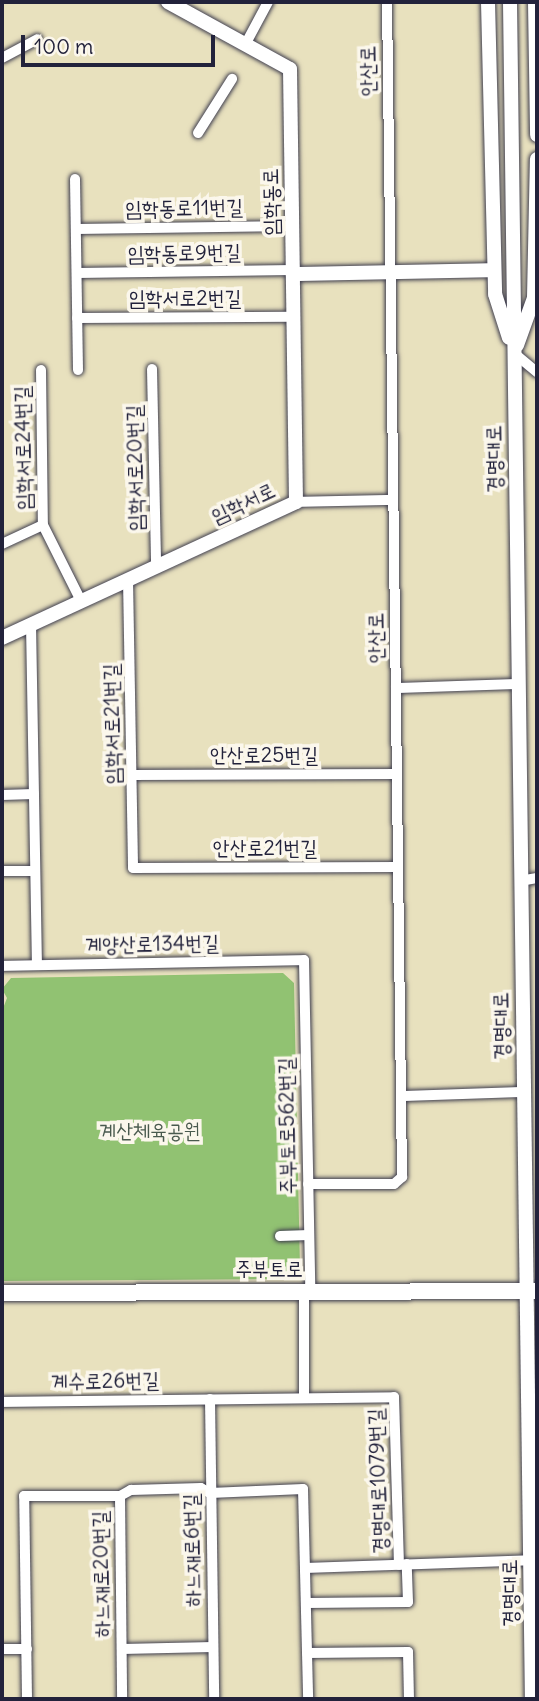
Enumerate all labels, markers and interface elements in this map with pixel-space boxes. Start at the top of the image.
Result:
scale bar [24,21,219,65]
text: 100 m [34,33,93,60]
street label: 안산로 [355,45,381,97]
street label: 임학동로 [258,168,284,236]
street label: 임학동로11번길 [125,194,243,222]
street label: 임학동로9번길 [127,239,241,267]
street label: 임학서로2번길 [129,285,241,311]
street label: 임학서로24번길 [9,385,37,511]
street label: 임학서로20번길 [121,404,149,532]
street label: 경명대로 [481,425,507,493]
street label: 임학서로 [207,477,279,529]
street label: 안산로 [363,612,389,664]
street label: 임학서로21번길 [98,663,126,785]
street label: 안산로25번길 [210,742,318,768]
street label: 안산로21번길 [213,835,317,861]
street label: 계양산로134번길 [85,930,219,958]
street label: 경명대로 [488,992,514,1060]
street label: 주부토로562번길 [273,1057,301,1195]
park label: 계산체육공원 [99,1118,201,1144]
street label: 주부토로 [235,1256,303,1282]
street label: 계수로26번길 [51,1367,159,1395]
street label: 경명대로1079번길 [363,1408,393,1554]
street label: 하느재로6번길 [178,1493,206,1607]
street label: 하느재로20번길 [87,1510,115,1638]
street label: 경명대로 [497,1559,523,1627]

